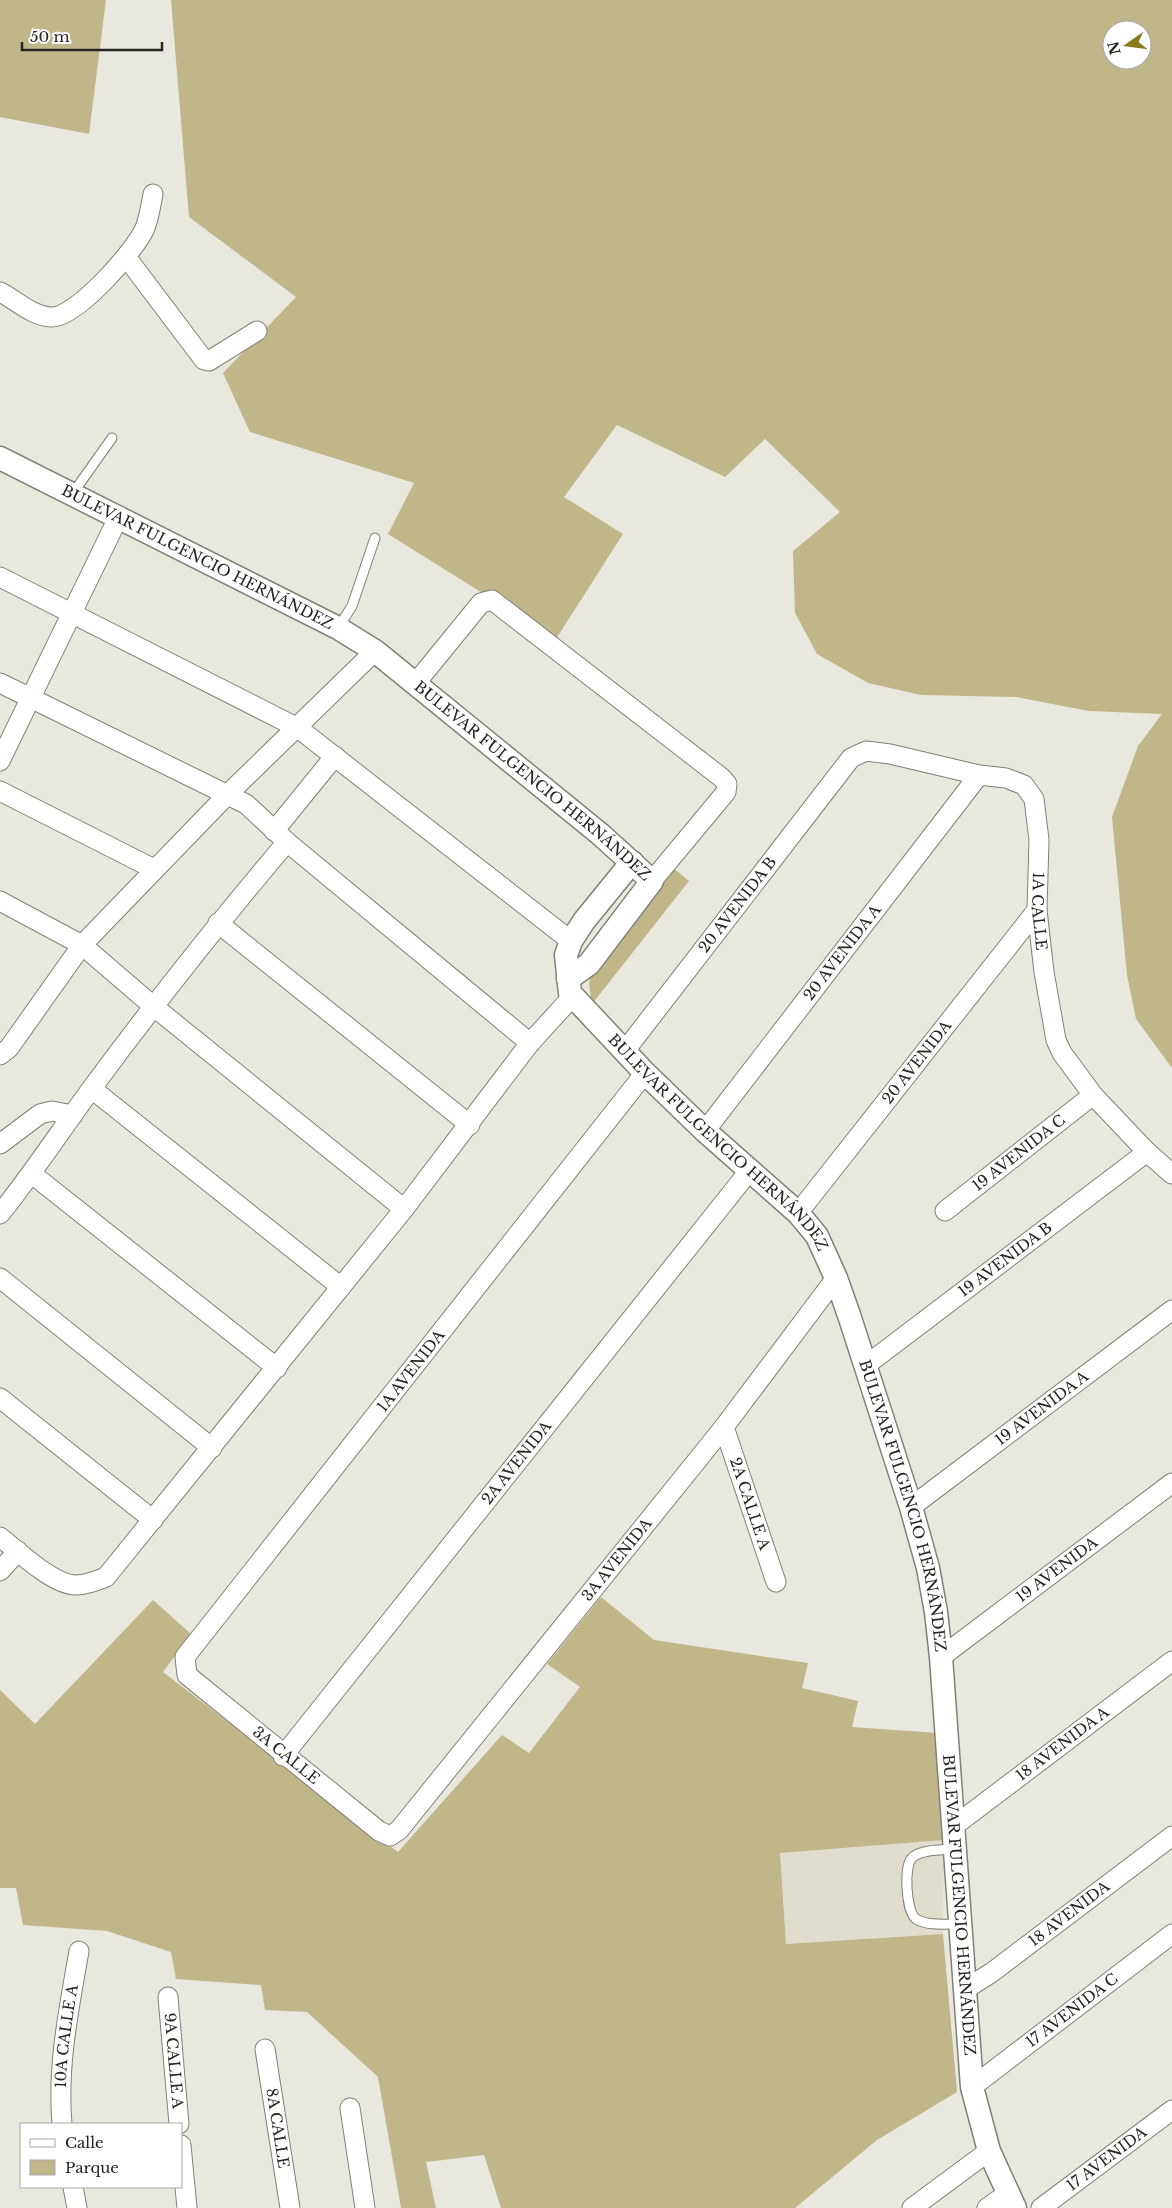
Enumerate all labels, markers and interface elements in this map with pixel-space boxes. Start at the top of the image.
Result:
scale bar [22,20,162,52]
north arrow [1102,20,1152,70]
text: 50 m [30,27,70,46]
text: N [1104,40,1125,57]
street label: BULEVAR FULGENCIO HERNÁNDEZ [58,480,337,633]
street label: BULEVAR FULGENCIO HERNÁNDEZ [410,677,655,884]
street label: 20 AVENIDA B [694,853,780,956]
street label: 1A CALLE [1028,872,1051,951]
street label: 20 AVENIDA A [799,900,885,1004]
street label: 20 AVENIDA [878,1016,956,1107]
street label: BULEVAR FULGENCIO HERNÁNDEZ [604,1030,832,1254]
street label: 19 AVENIDA C [968,1110,1069,1195]
street label: 19 AVENIDA B [954,1218,1055,1301]
street label: 1A AVENIDA [373,1326,449,1415]
street label: BULEVAR FULGENCIO HERNÁNDEZ [855,1357,950,1653]
street label: 19 AVENIDA A [991,1366,1092,1449]
street label: 2A AVENIDA [477,1417,556,1508]
street label: 2A CALLE A [726,1455,775,1553]
street label: 3A AVENIDA [577,1514,656,1605]
street label: 19 AVENIDA [1012,1532,1101,1606]
street label: 18 AVENIDA A [1012,1702,1113,1785]
street label: 3A CALLE [249,1722,324,1788]
street label: BULEVAR FULGENCIO HERNÁNDEZ [939,1754,980,2056]
street label: 18 AVENIDA [1025,1876,1114,1950]
street label: 17 AVENIDA C [1022,1969,1122,2051]
street label: 10A CALLE A [51,1983,82,2088]
street label: 9A CALLE A [160,2012,188,2110]
street label: 8A CALLE [262,2087,294,2169]
street label: 17 AVENIDA [1063,2122,1151,2195]
legend [20,2123,182,2188]
text: Calle [65,2133,104,2152]
text: Parque [65,2158,119,2177]

